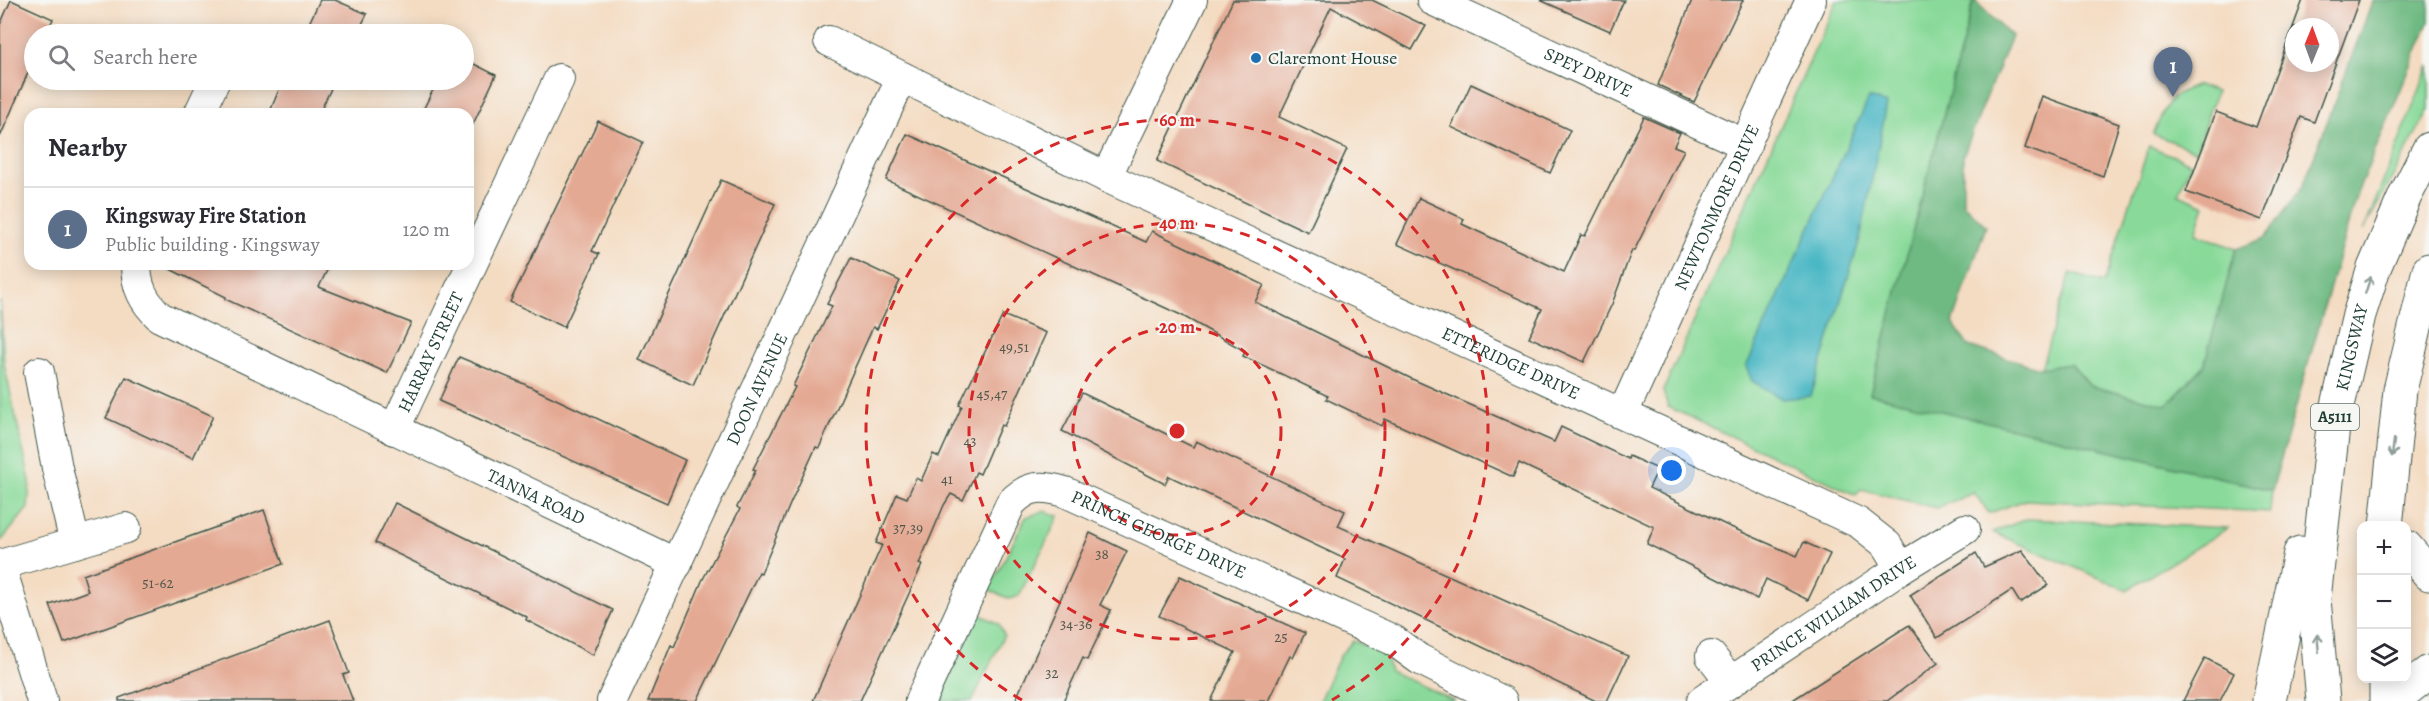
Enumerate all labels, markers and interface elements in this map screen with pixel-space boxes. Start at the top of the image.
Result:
north arrow [2285,18,2339,72]
search box [24,24,474,90]
icon: search [45,41,78,74]
street label: SPEY DRIVE [1540,41,1636,103]
text: Search here [93,42,198,72]
place label: Claremont House [1268,46,1397,70]
pin: 1 [2154,48,2192,97]
marker: Claremont House [1249,51,1263,65]
text: 60 m [1159,108,1195,132]
street label: NEWTONMORE DRIVE [1668,120,1765,294]
text: Nearby [48,130,127,165]
text: Kingsway Fire Station [105,201,306,231]
text: 40 m [1159,211,1195,235]
text: 1 [64,216,71,243]
text: 120 m [402,216,450,243]
text: Public building · Kingsway [105,231,320,258]
one-way arrow [2363,276,2374,295]
street label: HARRAY STREET [392,288,469,416]
street label: KINGSWAY [2330,300,2374,393]
text: 20 m [1159,315,1195,339]
street label: ETTERIDGE DRIVE [1438,321,1584,405]
street label: DOON AVENUE [721,329,793,449]
house number: 49,51 [999,337,1029,357]
house number: 45,47 [977,384,1008,404]
road number: A5111 [2311,404,2359,430]
centre of rings [1167,421,1187,441]
house number: 43 [963,431,977,451]
one-way arrow [2387,437,2398,457]
your location [1657,456,1686,485]
street label: TANNA ROAD [483,463,589,530]
house number: 41 [941,469,953,489]
street label: PRINCE GEORGE DRIVE [1068,484,1250,584]
house number: 37,39 [893,518,923,538]
map controls [2357,521,2411,683]
button: + [2357,521,2411,575]
house number: 38 [1095,544,1109,564]
street label: PRINCE WILLIAM DRIVE [1746,550,1921,677]
house number: 51-62 [142,573,174,593]
button: − [2357,575,2411,629]
house number: 34-36 [1060,614,1092,634]
house number: 25 [1274,627,1288,647]
button: layers [2357,629,2411,683]
one-way arrow [2312,633,2323,653]
house number: 32 [1045,663,1059,683]

